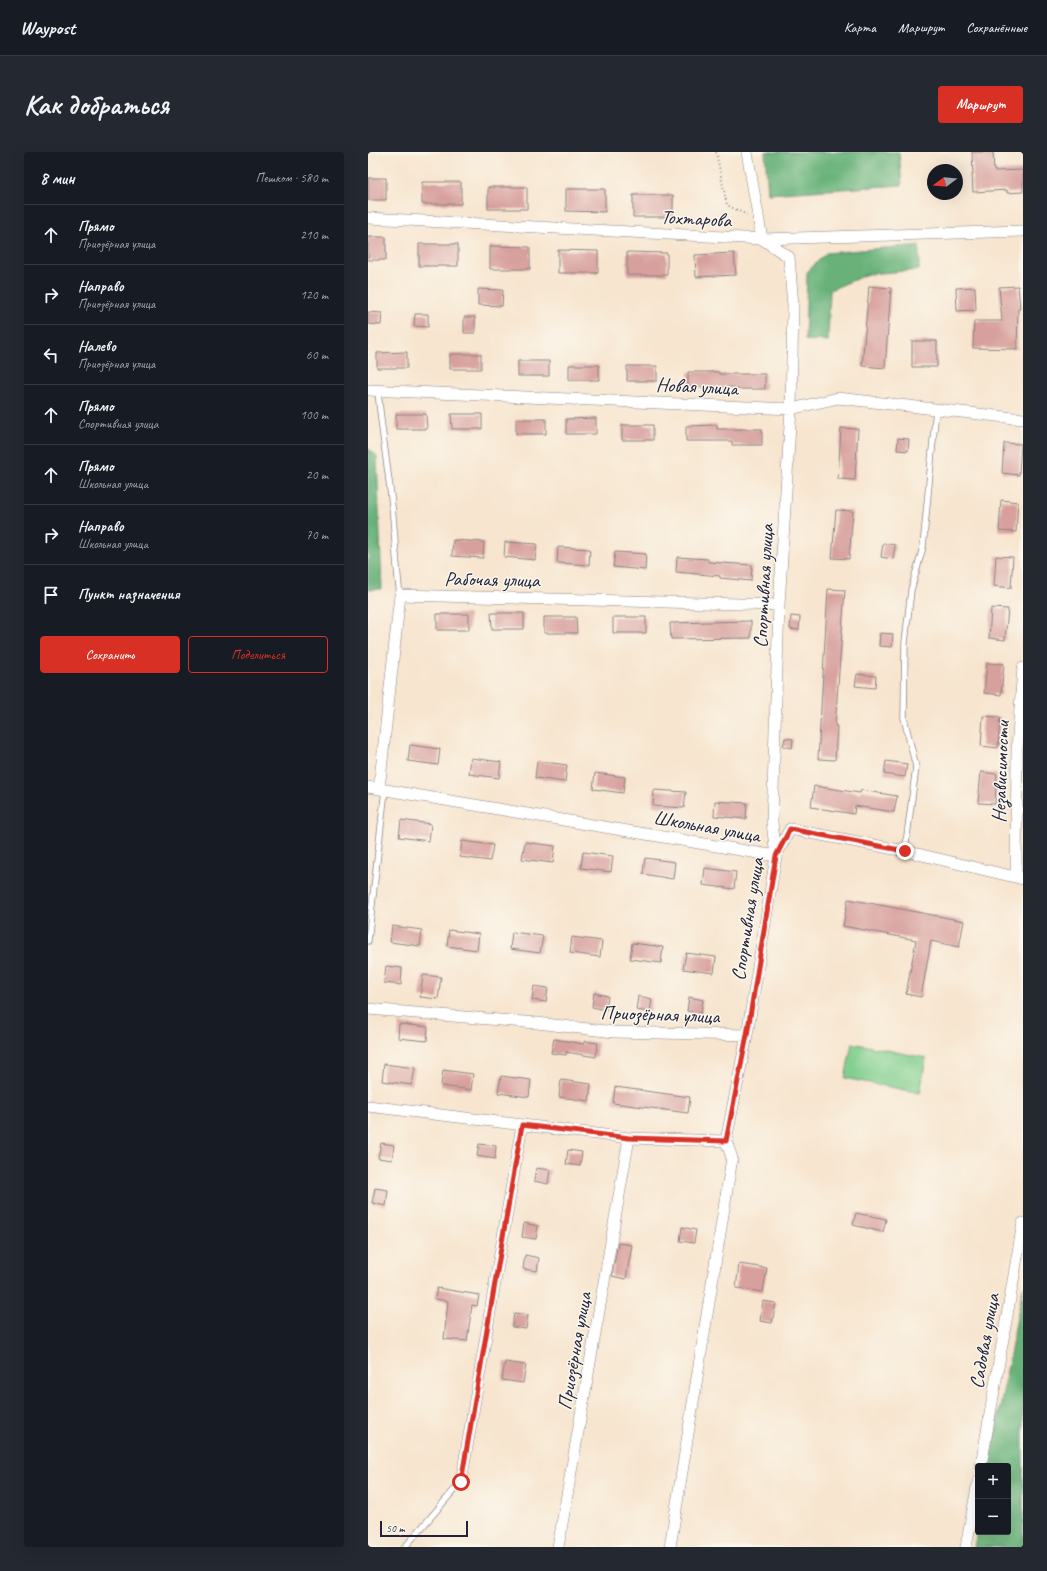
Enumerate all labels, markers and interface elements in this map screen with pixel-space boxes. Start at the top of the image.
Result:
text: Waypost [20,16,75,40]
text: Карта [844,19,876,36]
text: Маршрут [898,19,944,36]
text: Сохранённые [966,19,1027,36]
button: Маршрут [938,86,1023,123]
text: Как добраться [24,87,169,122]
north arrow [927,164,963,200]
text: 8 мин [40,168,75,189]
text: Пешком · 580 m [255,170,328,186]
street label: Тохтарова [660,204,733,233]
text: Прямо [78,217,114,236]
icon: ahead [40,224,62,246]
text: 210 m [300,227,328,243]
text: Приозёрная улица [78,236,155,252]
text: Направо [78,277,124,296]
icon: right [40,284,62,306]
text: 120 m [300,287,328,303]
text: Приозёрная улица [78,296,155,312]
text: Налево [78,337,116,356]
icon: left [40,344,62,366]
text: 60 m [306,347,328,363]
text: Приозёрная улица [78,356,155,372]
street label: Новая улица [655,372,740,401]
text: Прямо [78,397,114,416]
icon: ahead [40,404,62,426]
text: 100 m [300,407,328,423]
text: Спортивная улица [78,416,158,432]
text: Прямо [78,457,114,476]
icon: ahead [40,464,62,486]
text: 20 m [306,467,328,483]
text: Школьная улица [78,476,148,492]
text: Направо [78,517,124,536]
street label: Спортивная улица [748,522,779,649]
icon: right [40,524,62,546]
text: 70 m [306,527,328,543]
text: Школьная улица [78,536,148,552]
street label: Рабочая улица [444,566,541,593]
icon: arrive [40,584,62,606]
text: Пункт назначения [78,585,180,604]
button: Сохранить [40,636,180,673]
button: Поделиться [188,636,328,673]
street label: Независимости [986,719,1016,823]
street label: Школьная улица [652,805,764,848]
route end [896,842,914,860]
street label: Спортивная улица [725,855,770,982]
street label: Приозёрная улица [600,1000,722,1029]
street label: Приозёрная улица [552,1288,597,1412]
street label: Садовая улица [964,1290,1005,1391]
map controls [975,1463,1011,1535]
button: + [975,1463,1011,1499]
route start [452,1473,470,1491]
button: − [975,1499,1011,1535]
scale bar [380,1519,468,1538]
text: 50 m [386,1521,405,1535]

